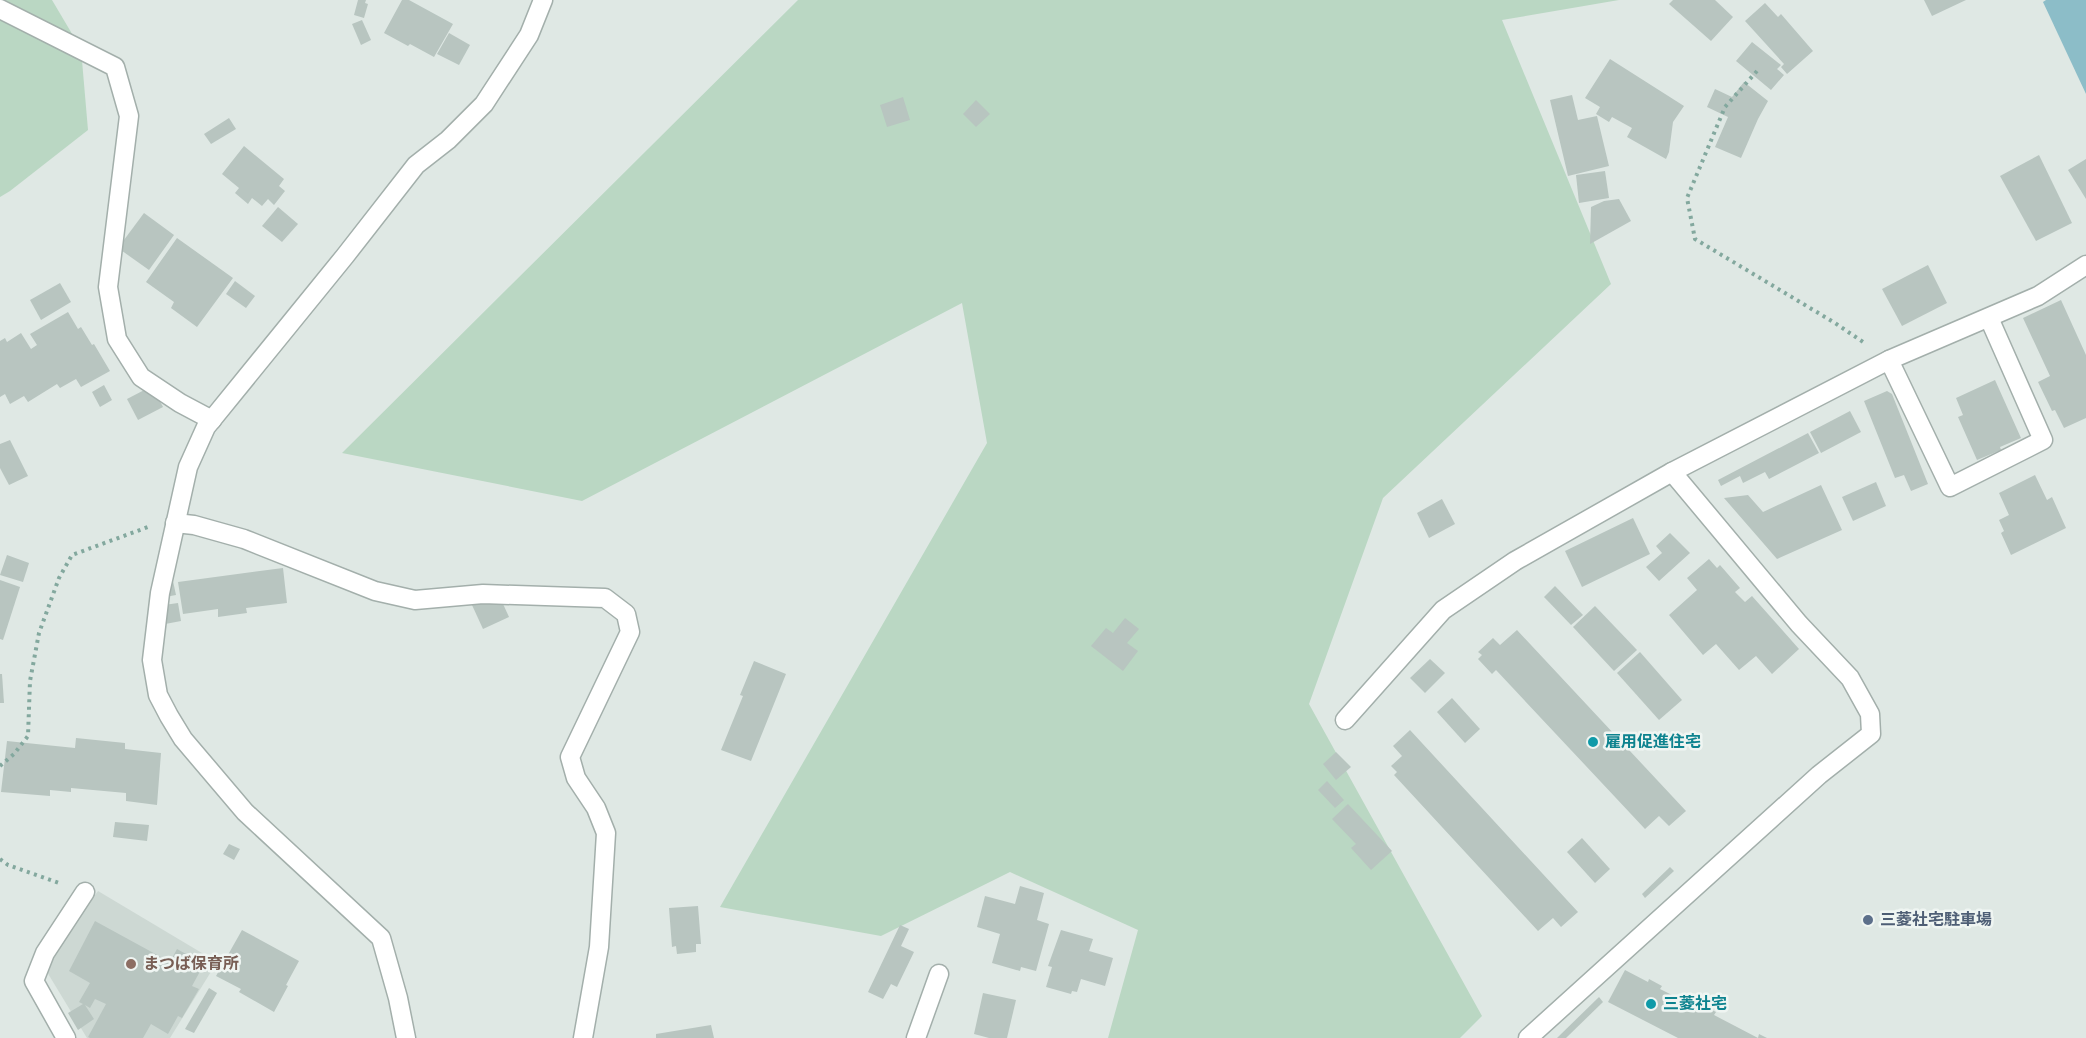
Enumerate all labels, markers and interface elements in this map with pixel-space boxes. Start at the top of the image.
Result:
place label: 雇用促進住宅 [1605,731,1701,753]
marker: 雇用促進住宅 [1586,735,1600,749]
place label: 三菱社宅駐車場 [1880,909,1992,931]
marker: 三菱社宅駐車場 [1861,913,1875,927]
place label: まつば保育所 [143,953,239,975]
marker: まつば保育所 [124,957,138,971]
place label: 三菱社宅 [1663,993,1727,1015]
marker: 三菱社宅 [1644,997,1658,1011]

